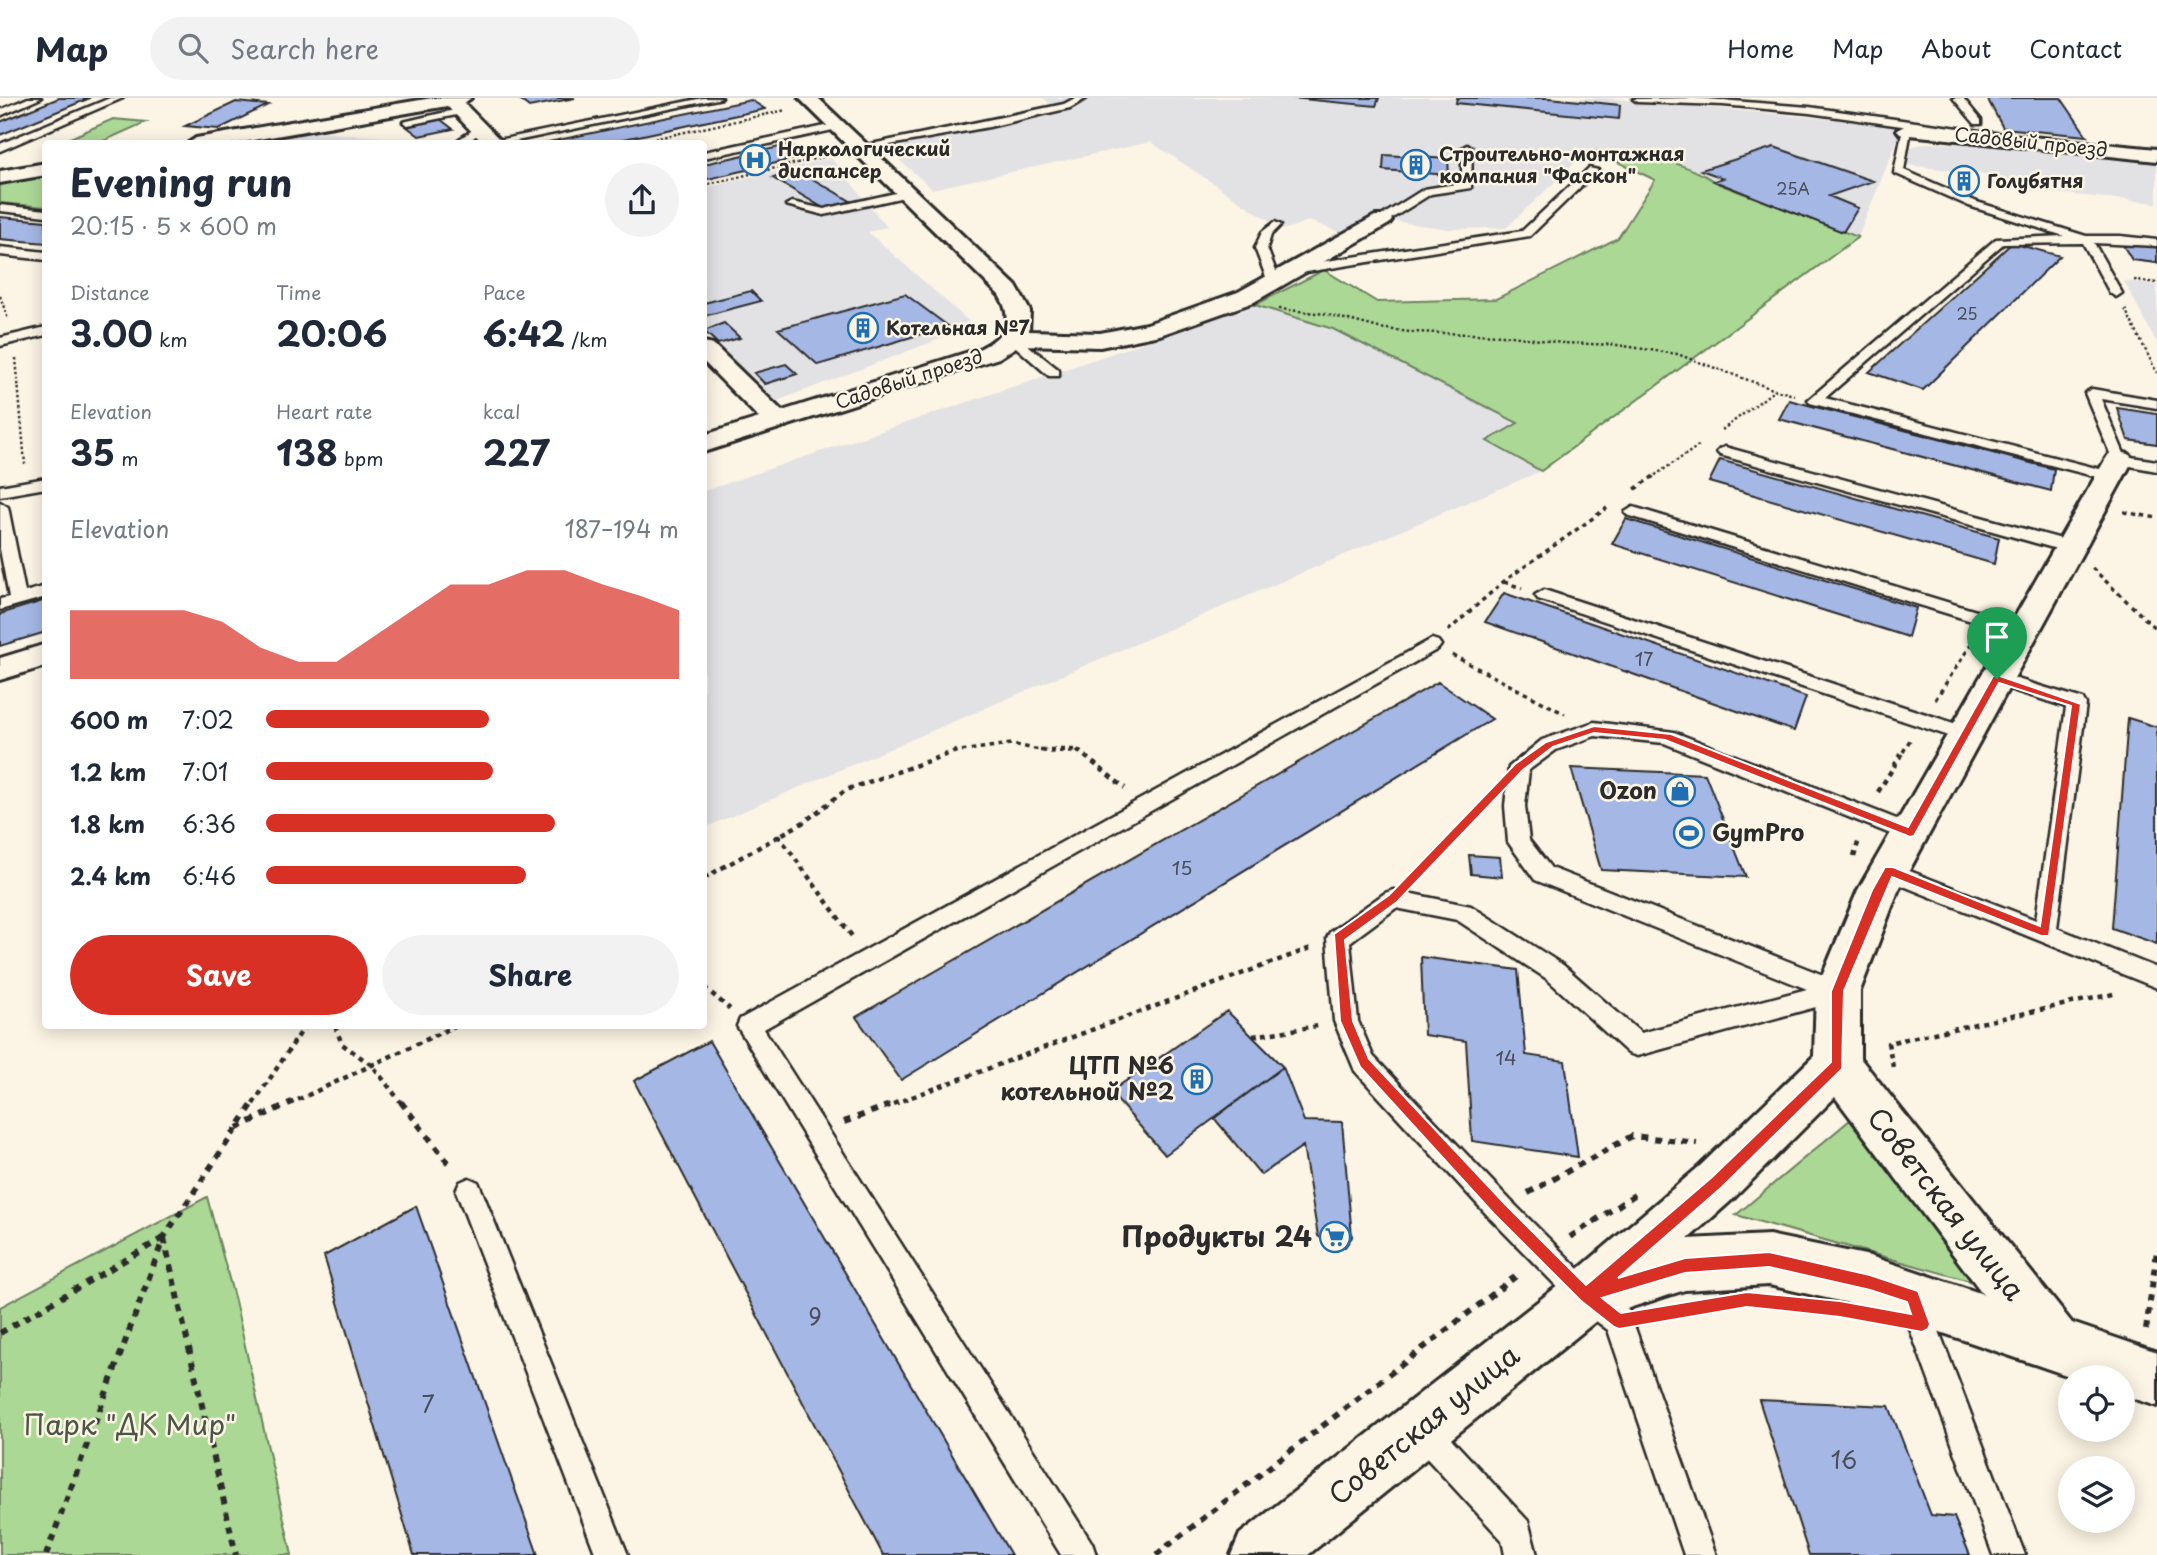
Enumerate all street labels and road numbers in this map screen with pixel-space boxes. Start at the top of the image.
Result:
street label: Садовый проезд [1953,119,2109,163]
street label: Садовый проезд [831,341,986,415]
street label: Советская улица [1858,1097,2037,1309]
street label: Советская улица [1318,1333,1528,1514]

